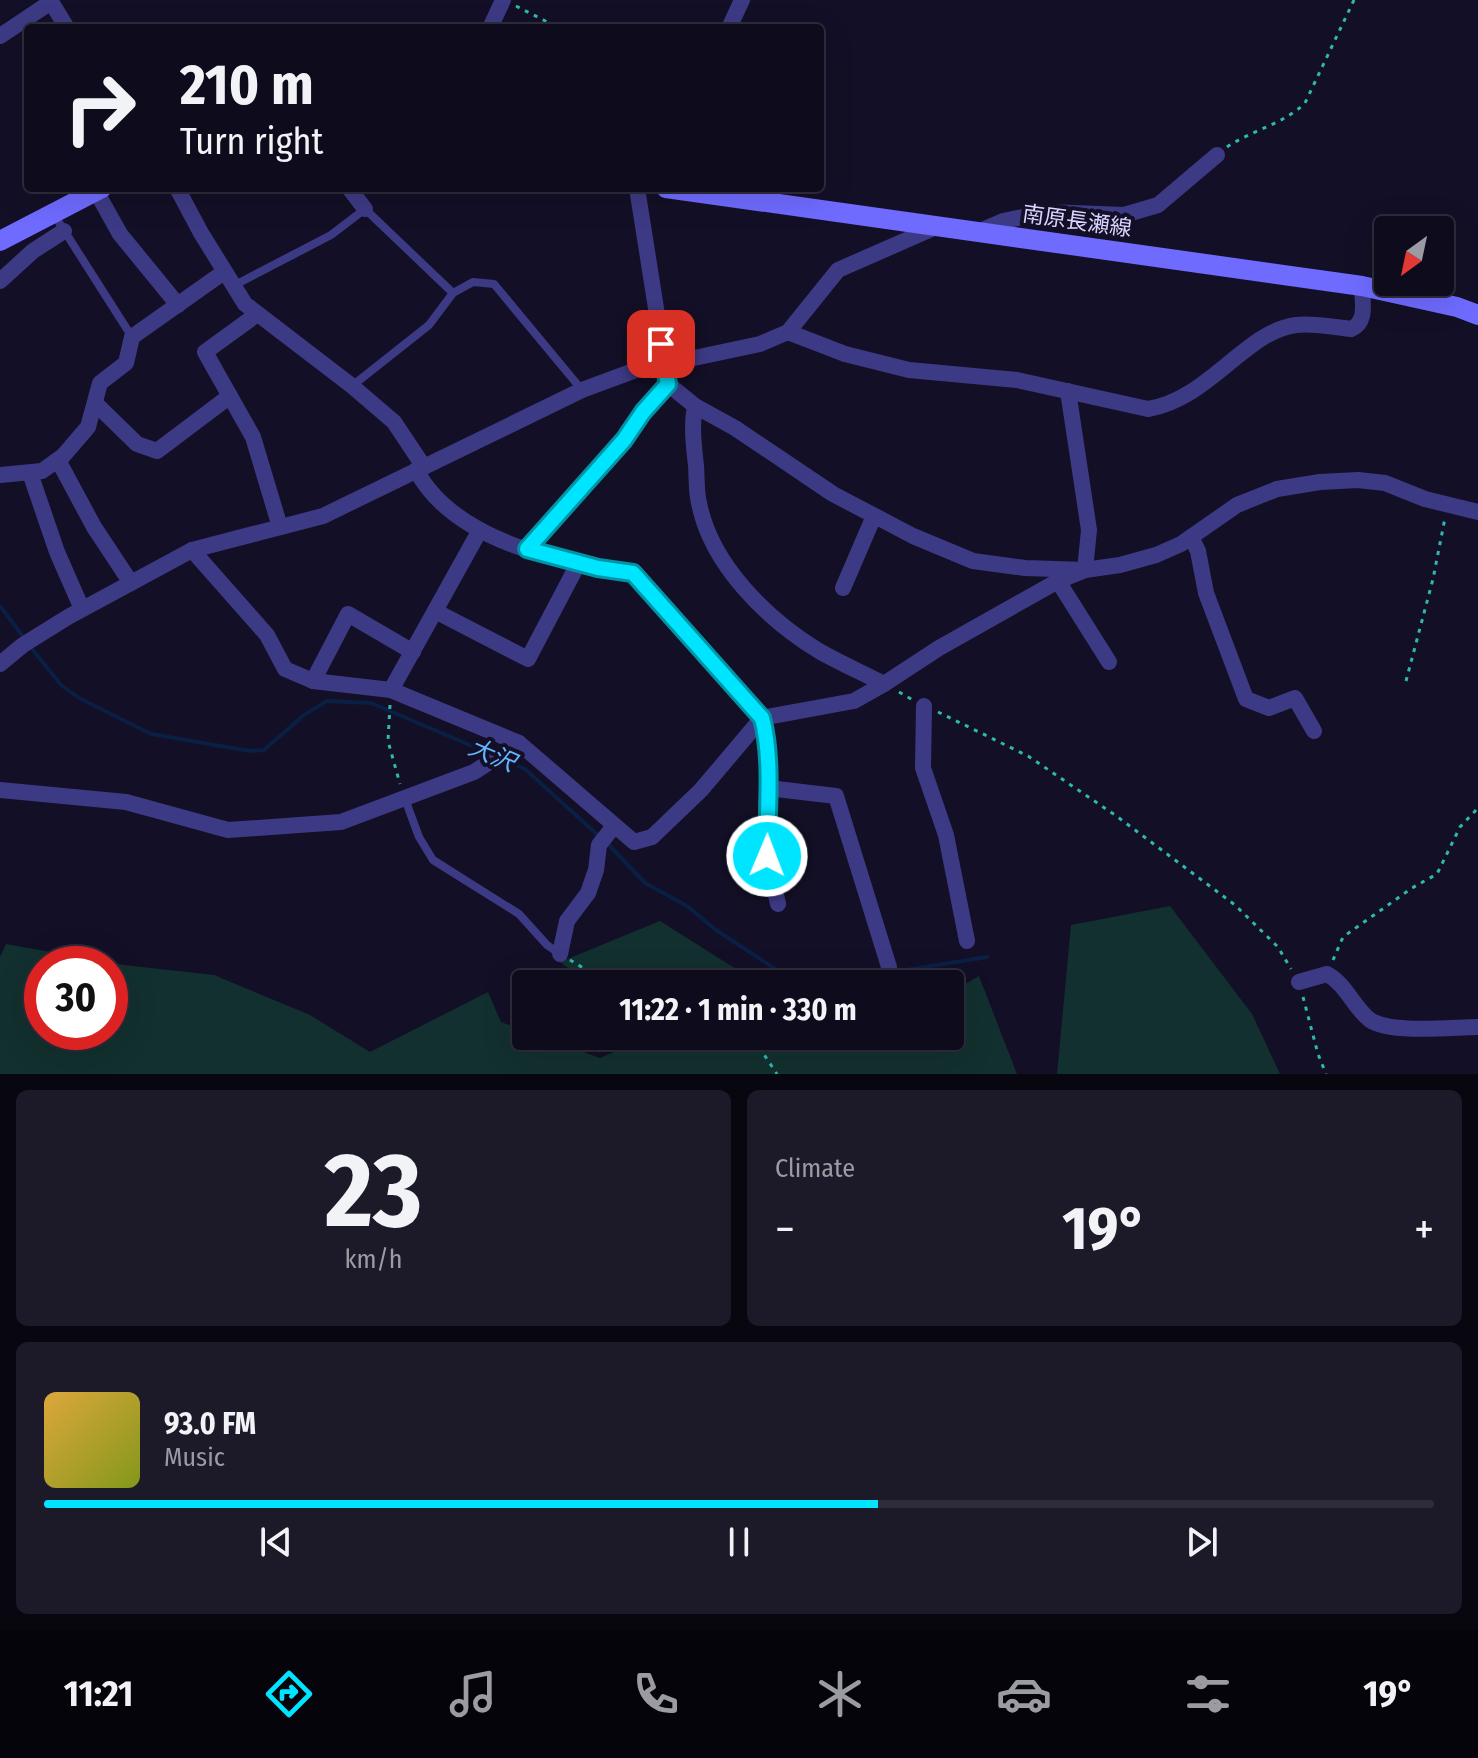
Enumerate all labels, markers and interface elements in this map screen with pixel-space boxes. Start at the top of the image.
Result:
text: 210 m [180,52,314,119]
icon: right [48,56,152,160]
text: Turn right [180,120,323,164]
street label: 南原長瀬線 [1021,200,1133,242]
north arrow [1374,216,1454,296]
map controls [1374,216,1454,296]
pin [627,310,695,378]
icon: arrive [639,322,683,366]
water label: 大沢 [464,733,522,778]
position arrow [725,814,809,898]
speed limit sign: 30 [24,946,128,1050]
text: 11:22 · 1 min · 330 m [619,992,857,1028]
text: 23 [325,1129,422,1254]
text: Climate [775,1153,855,1184]
text: 19° [1062,1193,1147,1265]
text: − [775,1203,795,1256]
text: + [1414,1203,1434,1256]
text: km/h [345,1244,402,1275]
text: 93.0 FM [164,1406,256,1442]
text: Music [164,1442,225,1473]
icon: previous [254,1520,298,1564]
icon: pause [717,1520,761,1564]
icon: next [1180,1520,1224,1564]
icon: directions [261,1666,317,1722]
icon: music [445,1666,501,1722]
icon: phone [628,1666,684,1722]
icon: climate [812,1666,868,1722]
icon: car [996,1666,1052,1722]
icon: filters [1180,1666,1236,1722]
text: 11:21 [64,1672,133,1716]
text: 19° [1363,1672,1414,1716]

